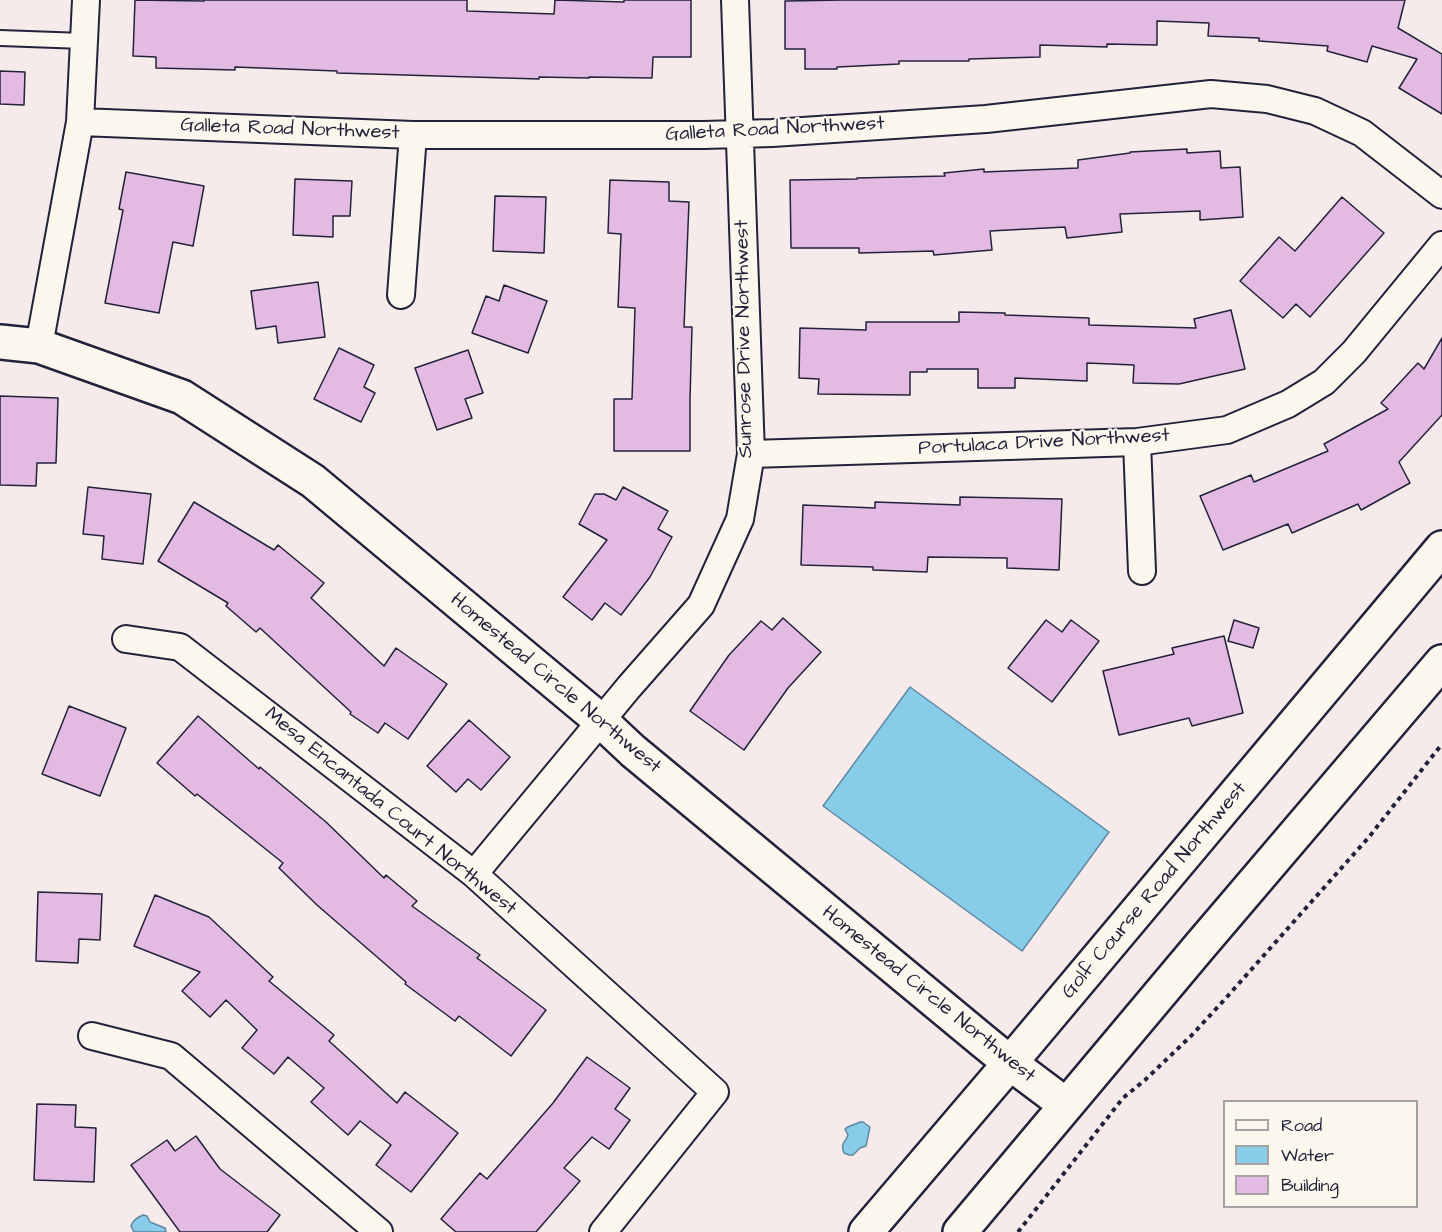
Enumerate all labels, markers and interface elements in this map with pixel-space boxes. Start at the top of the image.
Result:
street label: Galleta Road Northwest [665,112,885,148]
street label: Galleta Road Northwest [180,114,400,146]
street label: Sunrose Drive Northwest [731,220,759,458]
street label: Portulaca Drive Northwest [918,424,1170,462]
street label: Homestead Circle Northwest [445,589,665,779]
street label: Mesa Encantada Court Northwest [259,703,521,921]
street label: Golf Course Road Northwest [1057,778,1253,1004]
street label: Homestead Circle Northwest [816,901,1040,1089]
legend [1223,1100,1418,1208]
text: Road [1281,1113,1322,1138]
text: Water [1281,1143,1334,1168]
text: Building [1281,1173,1339,1198]

